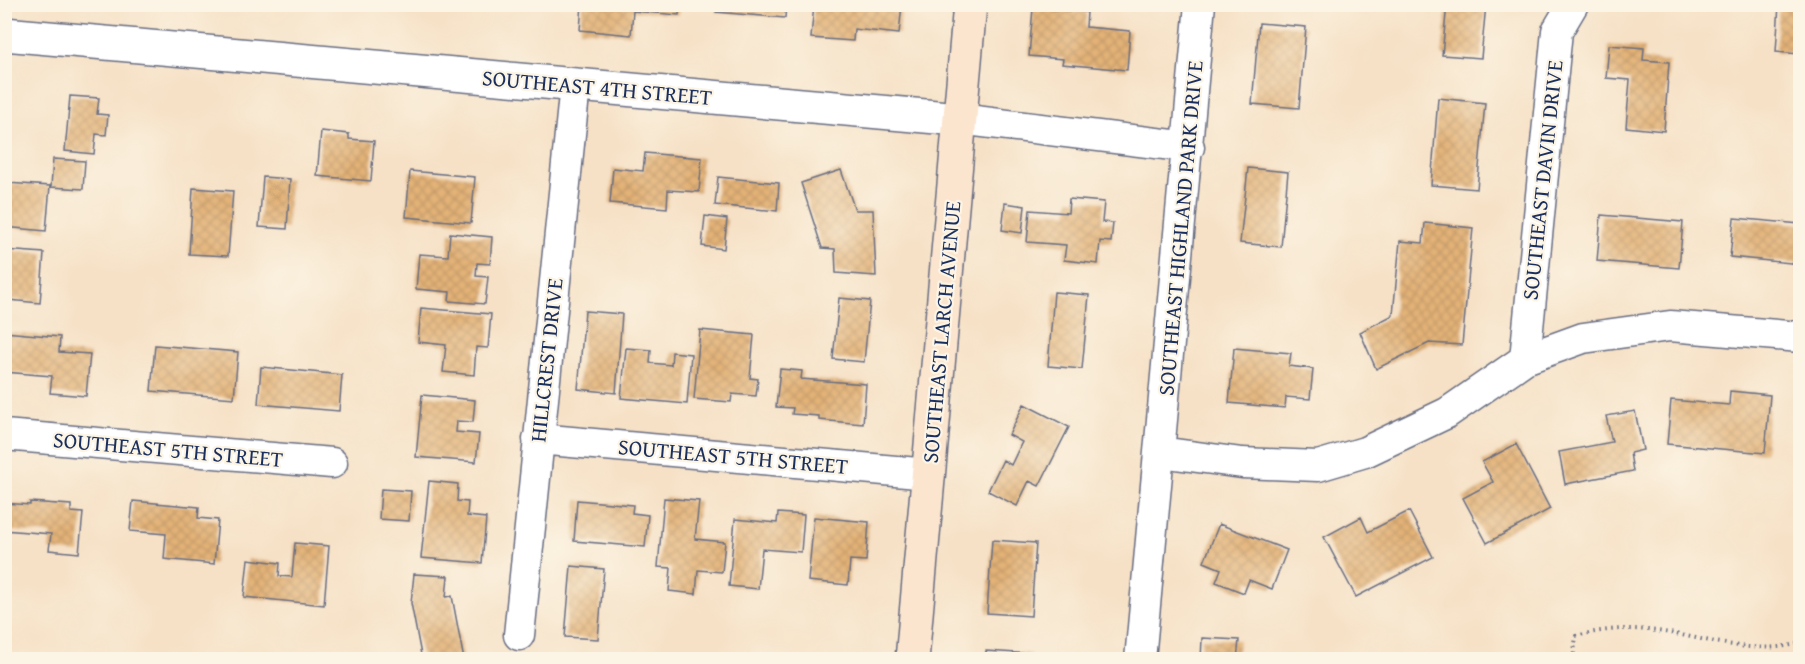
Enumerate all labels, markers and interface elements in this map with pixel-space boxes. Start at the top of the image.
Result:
street label: SOUTHEAST DAVIN DRIVE [1513,58,1571,302]
street label: SOUTHEAST HIGHLAND PARK DRIVE [1149,59,1211,397]
street label: SOUTHEAST 4TH STREET [481,61,713,113]
street label: SOUTHEAST LARCH AVENUE [914,199,968,465]
street label: HILLCREST DRIVE [521,276,571,444]
street label: SOUTHEAST 5TH STREET [52,423,284,475]
street label: SOUTHEAST 5TH STREET [617,430,849,482]

